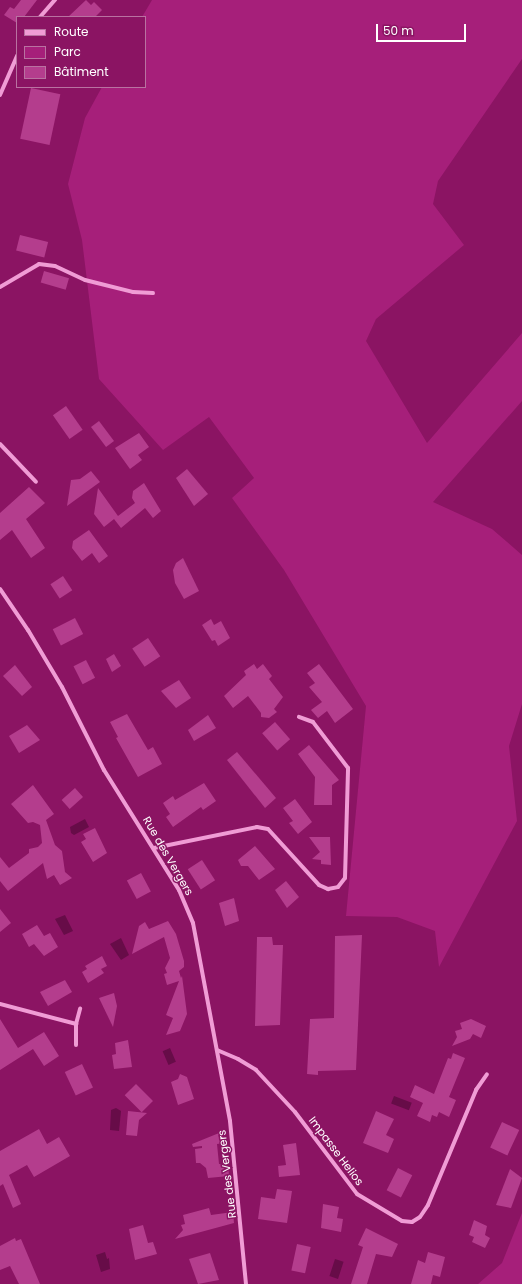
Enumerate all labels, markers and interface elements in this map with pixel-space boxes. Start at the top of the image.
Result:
legend [16,16,146,88]
scale bar [378,16,468,42]
text: 50 m [383,22,414,39]
text: Route [54,23,88,40]
text: Parc [54,43,81,60]
text: Bâtiment [54,63,109,80]
street label: Rue des Vergers [140,814,196,898]
street label: Impasse Helios [306,1114,366,1188]
street label: Rue des Vergers [215,1129,239,1219]

